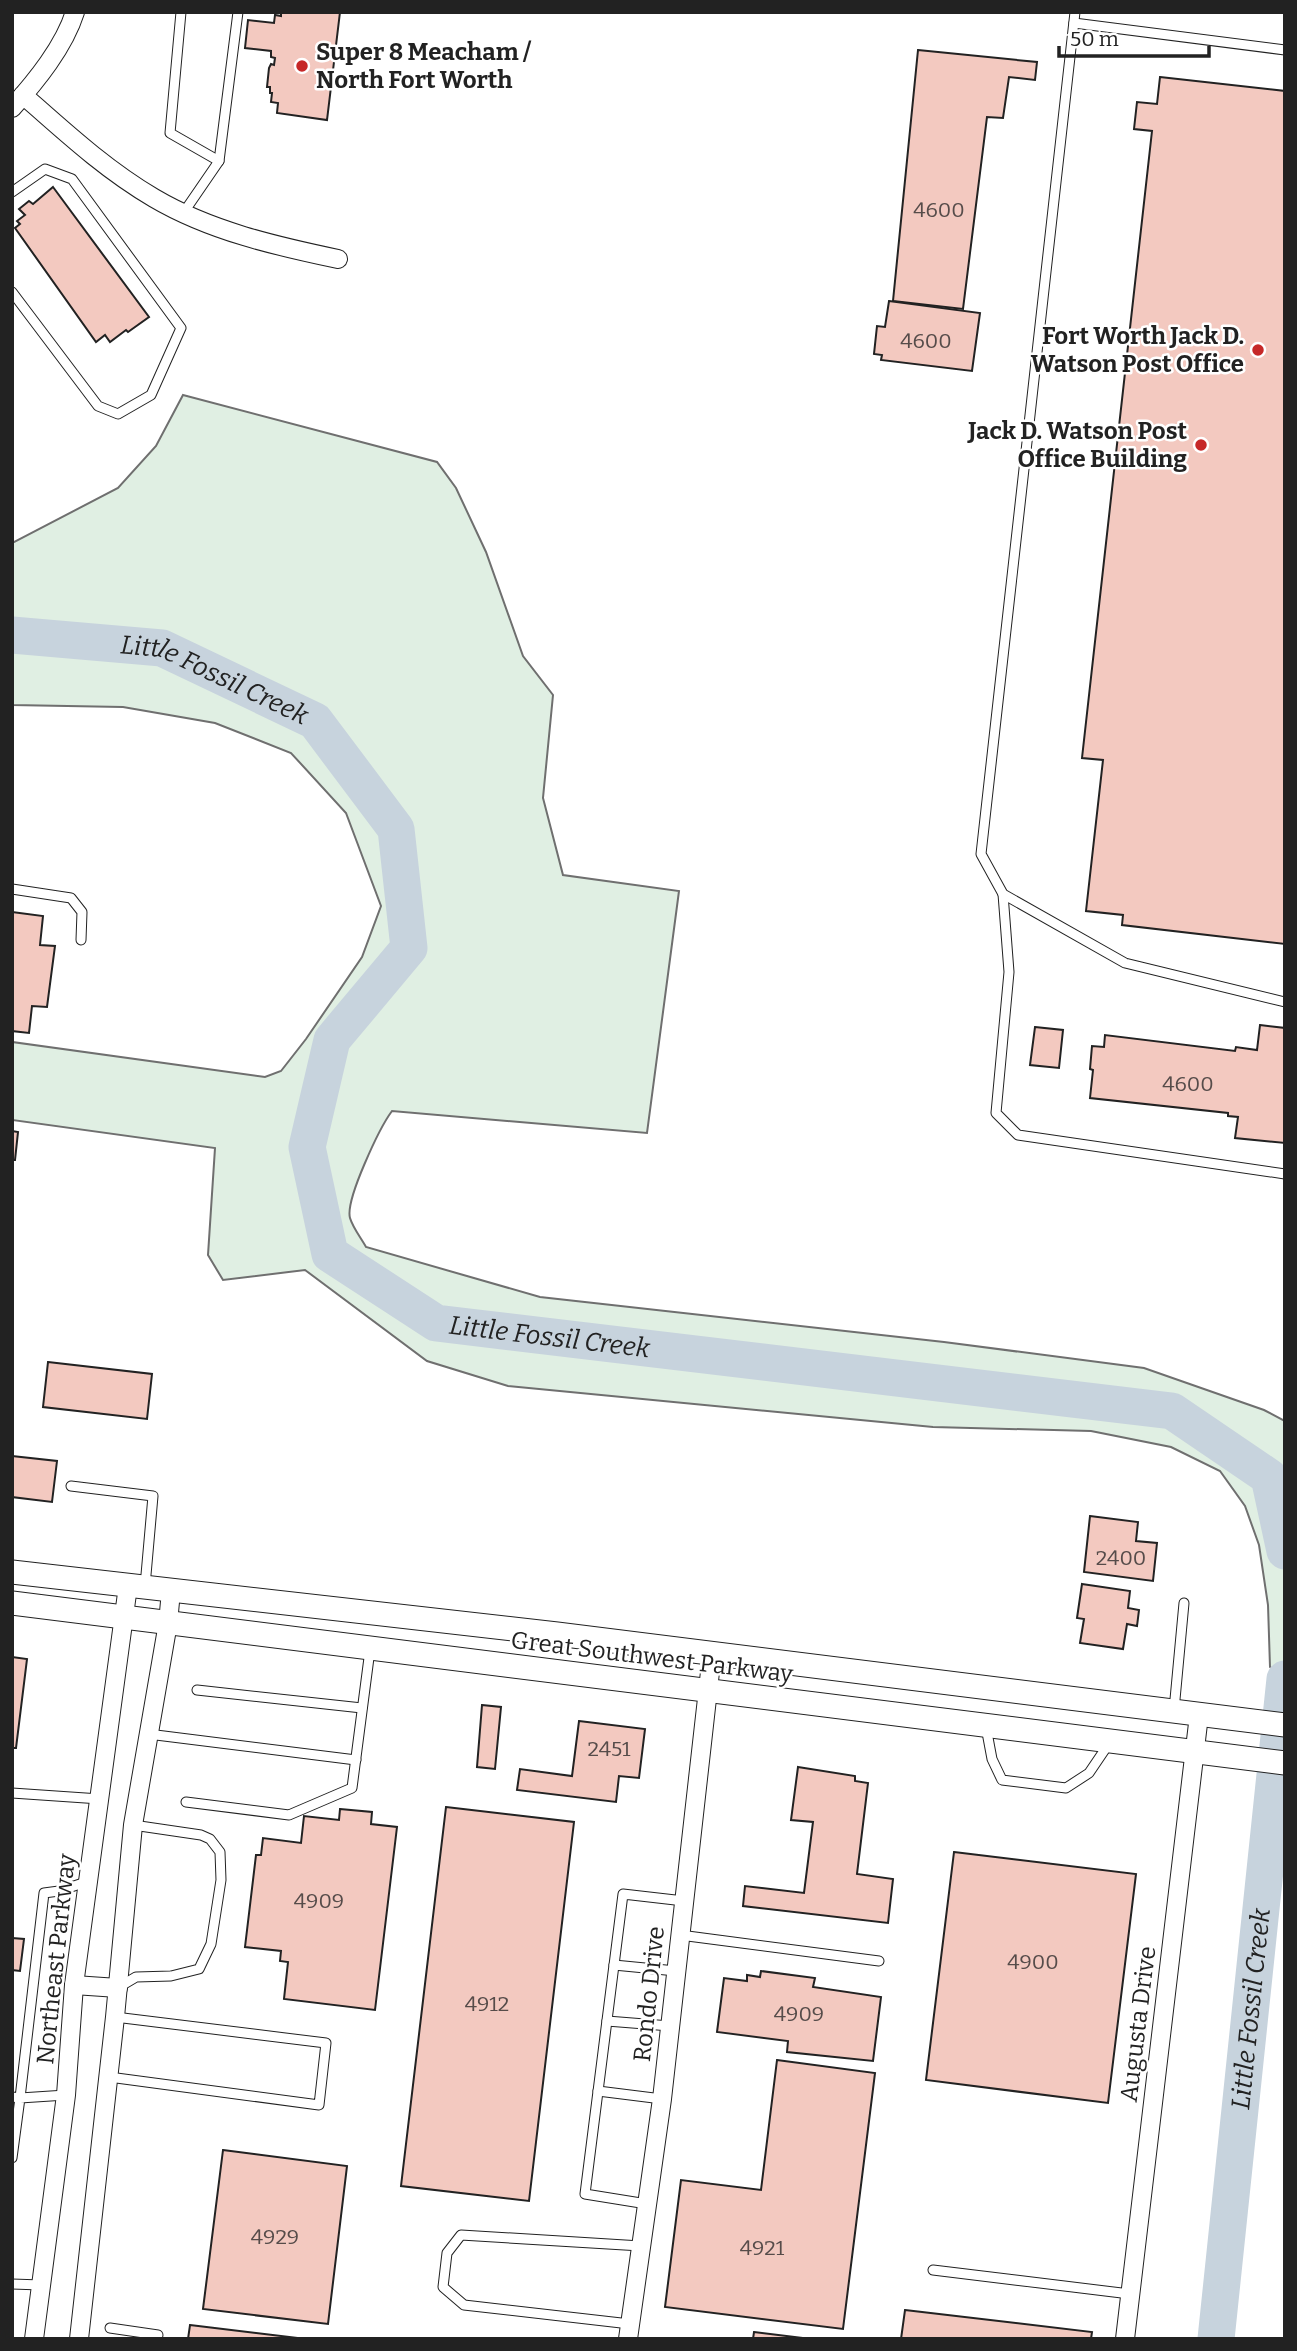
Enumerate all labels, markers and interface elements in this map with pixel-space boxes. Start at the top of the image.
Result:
scale bar [1059,14,1210,58]
text: 50 m [1070,26,1119,52]
place label: Super 8 Meacham / North Fort Worth [316,38,532,94]
marker: Super 8 Meacham / North Fort Worth [294,58,310,74]
house number: 4600 [913,197,965,223]
place label: Fort Worth Jack D. Watson Post Office [1031,322,1244,378]
house number: 4600 [900,328,952,354]
marker: Fort Worth Jack D. Watson Post Office [1250,342,1266,358]
place label: Jack D. Watson Post Office Building [966,417,1188,473]
marker: Jack D. Watson Post Office Building [1193,437,1209,453]
water label: Little Fossil Creek [119,629,314,731]
house number: 4600 [1162,1071,1214,1097]
water label: Little Fossil Creek [448,1309,653,1364]
house number: 2400 [1096,1545,1146,1571]
street label: Great Southwest Parkway [509,1626,795,1688]
house number: 2451 [587,1736,631,1762]
street label: Northeast Parkway [31,1852,81,2066]
house number: 4909 [294,1888,344,1914]
water label: Little Fossil Creek [1225,1906,1277,2111]
street label: Rondo Drive [628,1925,670,2063]
street label: Augusta Drive [1115,1945,1161,2103]
house number: 4900 [1007,1949,1059,1975]
house number: 4912 [465,1991,509,2017]
house number: 4909 [774,2001,824,2027]
house number: 4929 [251,2224,299,2250]
house number: 4921 [740,2235,785,2261]

